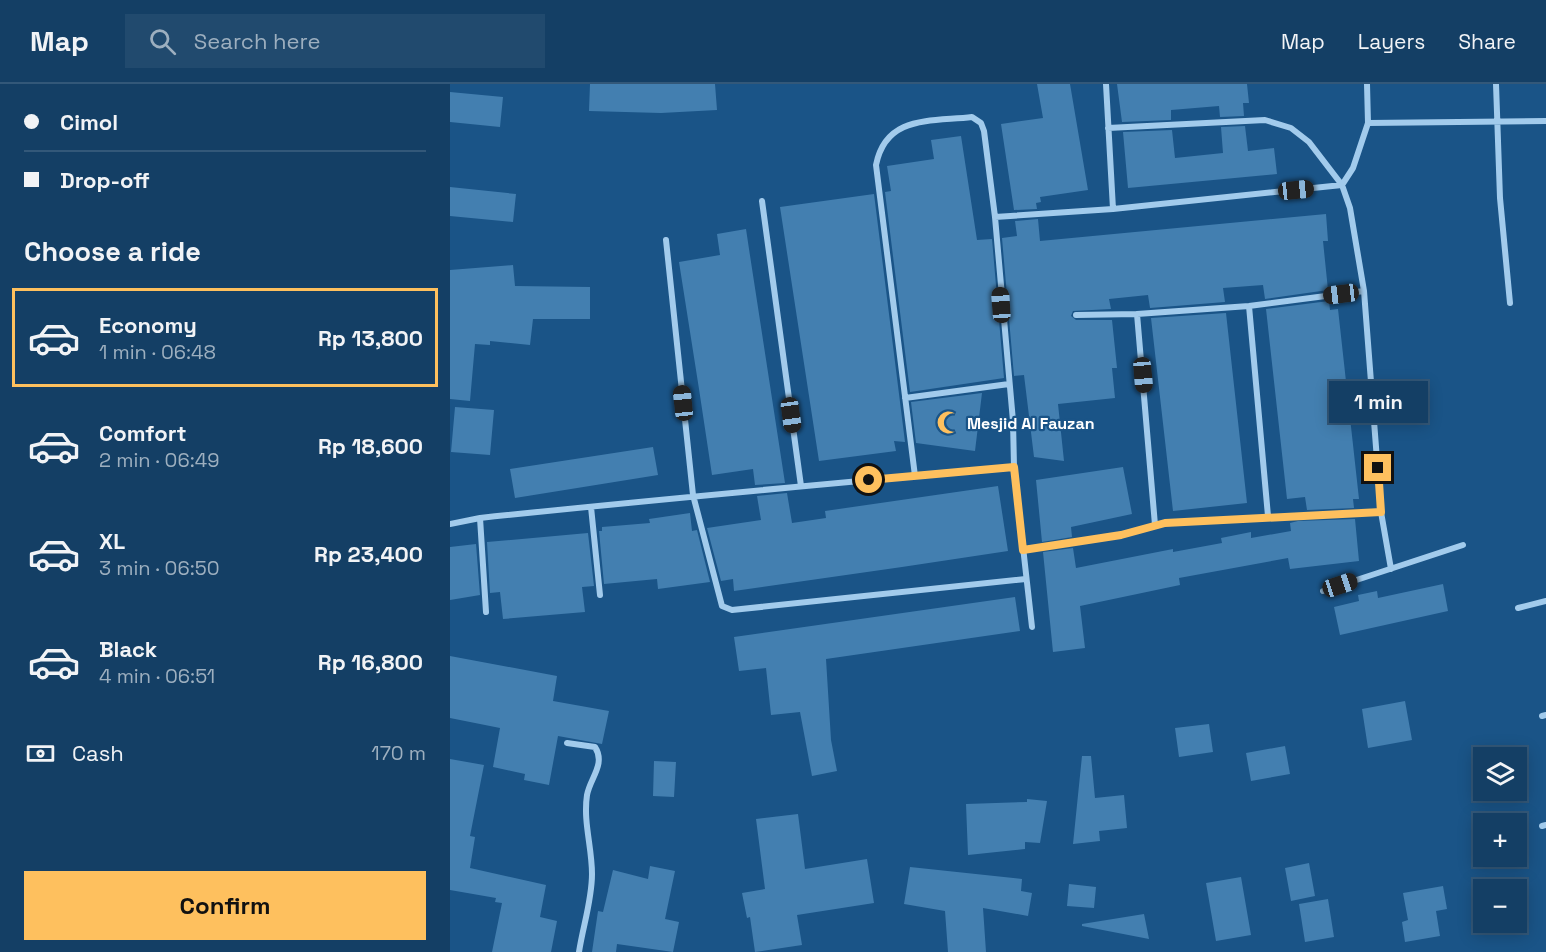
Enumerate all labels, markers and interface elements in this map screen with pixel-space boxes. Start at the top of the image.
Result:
search box [125,14,545,68]
text: Map [30,23,89,59]
icon: search [146,25,179,58]
text: Search here [194,27,321,55]
text: Map [1281,28,1325,55]
text: Layers [1358,28,1425,55]
text: Share [1458,28,1516,55]
text: Cimol [60,108,118,136]
text: Drop-off [60,166,150,194]
car [1277,179,1315,201]
text: Choose a ride [24,234,201,269]
car [1322,283,1360,305]
car [991,286,1011,324]
icon: car [27,311,81,365]
text: Economy [99,311,197,339]
text: Rp 13,800 [318,324,423,352]
text: 1 min · 06:48 [99,339,216,365]
car [1132,356,1154,394]
callout: 1 min [1328,381,1428,423]
car [672,384,694,422]
text: 1 min [1354,389,1403,415]
car [780,396,802,434]
mosque icon: Mesjid Al Fauzan [936,410,962,436]
place label: Mesjid Al Fauzan [967,413,1095,434]
icon: car [27,419,81,473]
text: Comfort [99,419,187,447]
text: Rp 18,600 [318,432,423,460]
text: 2 min · 06:49 [99,447,219,473]
route end [1364,454,1391,481]
route start [855,466,882,493]
icon: car [27,527,81,581]
text: XL [99,527,125,555]
text: Rp 23,400 [314,540,423,568]
text: 3 min · 06:50 [99,555,220,581]
car [1320,571,1360,599]
icon: car [27,635,81,689]
text: Black [99,635,157,663]
text: Rp 16,800 [318,648,423,676]
text: 4 min · 06:51 [99,663,215,689]
icon: cash [24,737,57,770]
text: Cash [72,739,124,767]
text: 170 m [371,740,426,766]
map controls [1473,747,1527,933]
button: layers [1473,747,1527,801]
button: + [1473,813,1527,867]
button: Confirm [24,871,426,940]
button: − [1473,879,1527,933]

